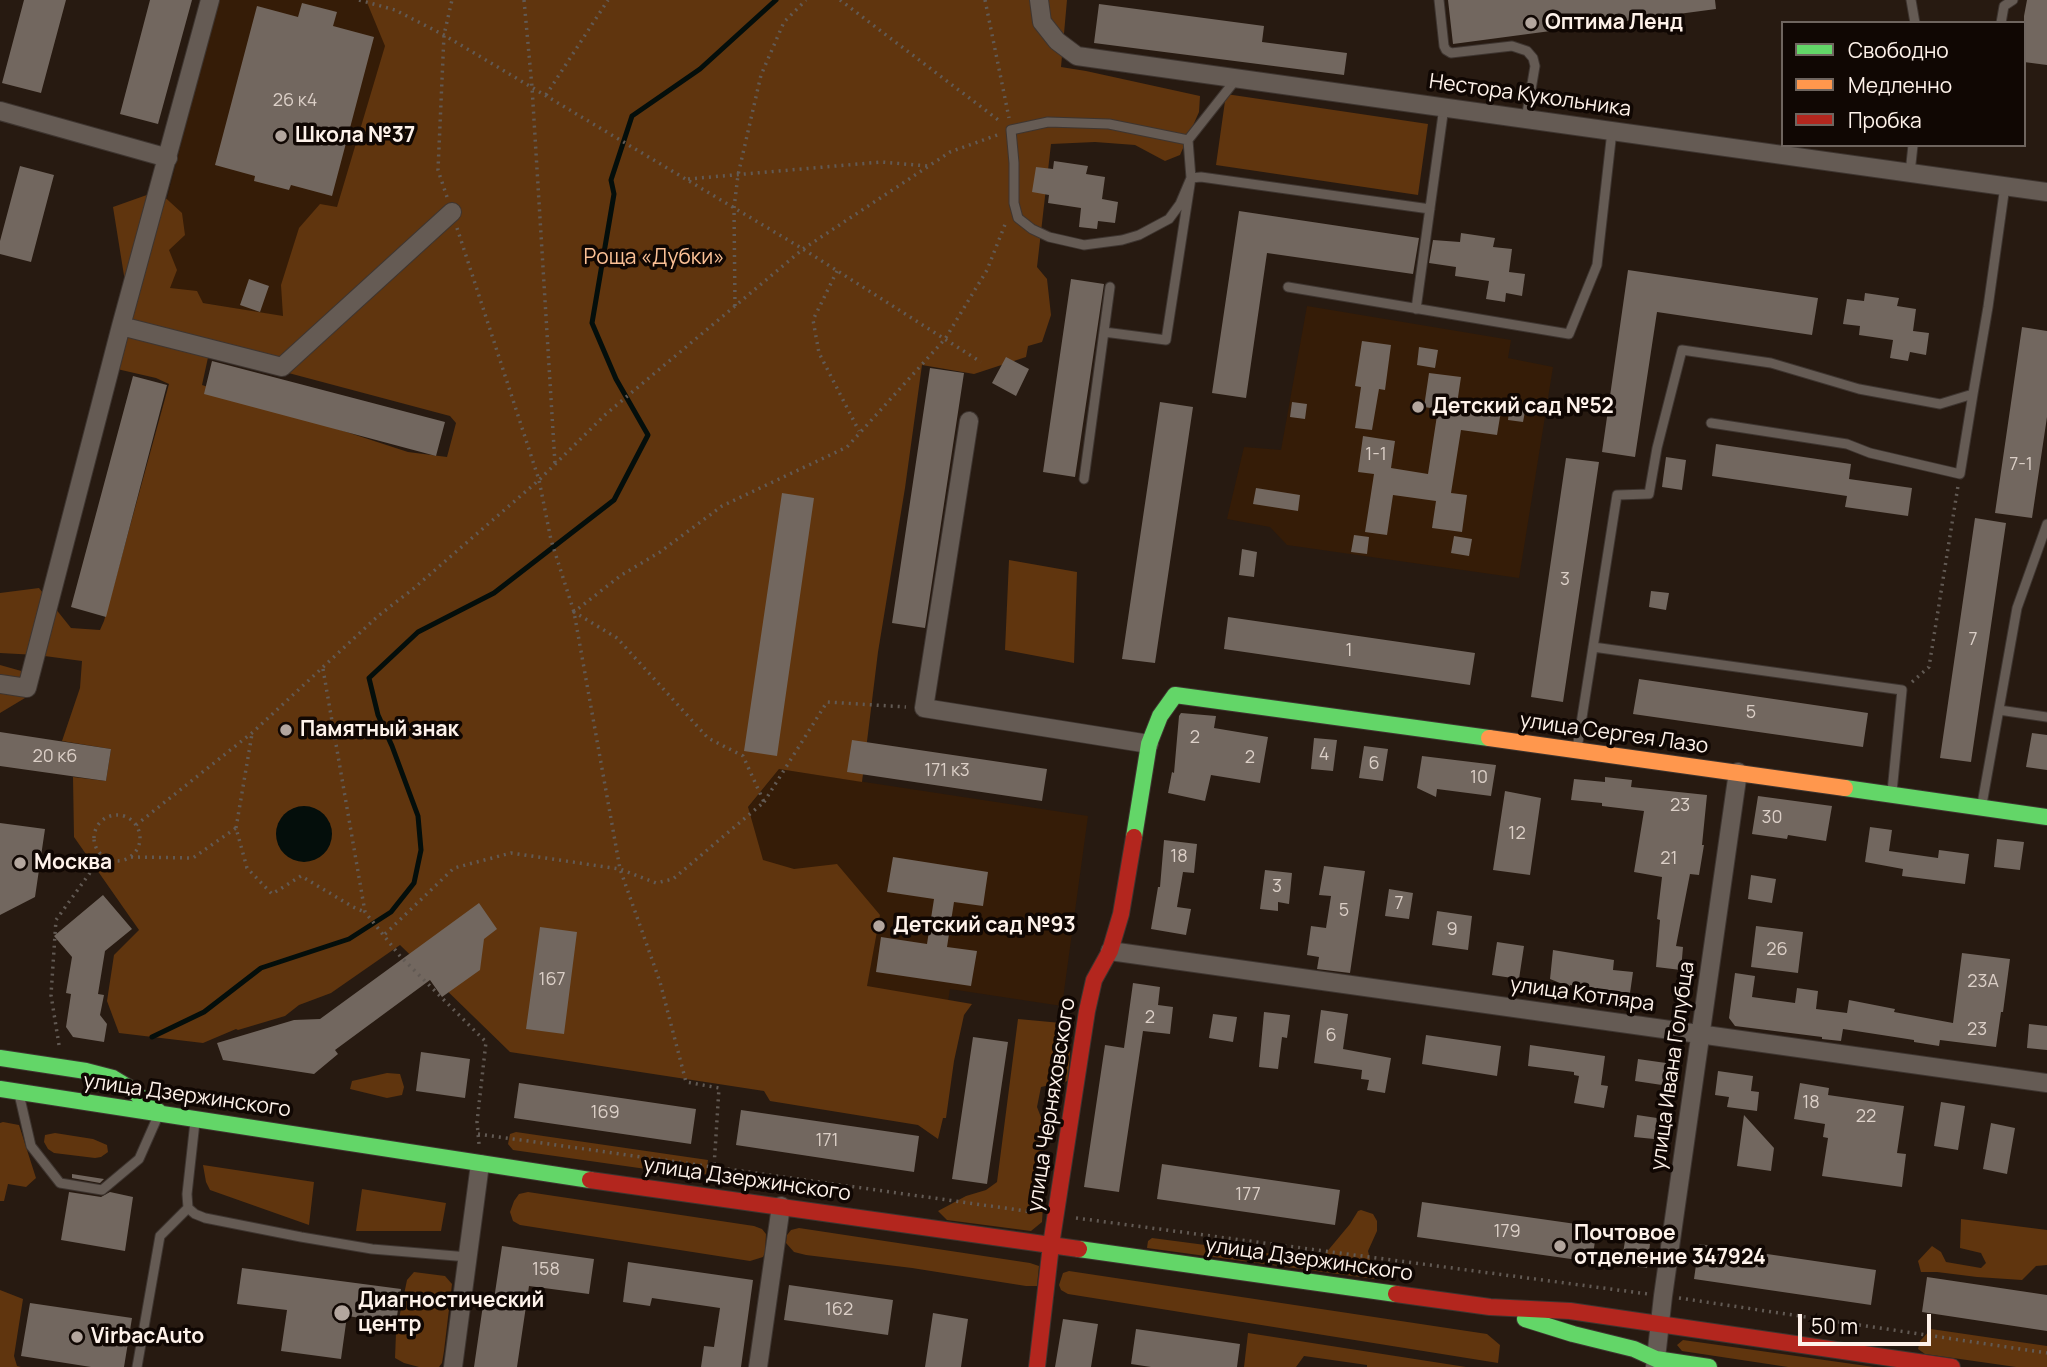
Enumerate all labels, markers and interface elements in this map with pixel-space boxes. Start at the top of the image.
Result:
place label: Оптима Ленд [1545,10,1683,36]
marker: Оптима Ленд [1523,15,1539,31]
legend [1781,21,2026,147]
text: Свободно [1848,36,1949,64]
street label: Нестора Кукольника [1427,69,1633,123]
text: Медленно [1848,71,1952,99]
house number: 26 к4 [273,90,317,112]
text: Пробка [1848,106,1922,134]
place label: Школа №37 [295,123,415,149]
marker: Школа №37 [273,128,289,144]
park label: Роща «Дубки» [584,245,724,271]
place label: Детский сад №52 [1432,394,1614,420]
marker: Детский сад №52 [1410,399,1426,415]
house number: 1-1 [1365,444,1387,466]
house number: 7-1 [2009,454,2033,476]
house number: 3 [1560,569,1570,591]
house number: 7 [1968,629,1978,651]
house number: 1 [1345,640,1353,662]
house number: 5 [1746,702,1756,724]
street label: улица Сергея Лазо [1518,708,1710,760]
place label: Памятный знак [300,717,459,743]
marker: Памятный знак [278,722,294,738]
house number: 2 [1190,727,1200,749]
house number: 4 [1319,744,1329,766]
house number: 20 к6 [33,746,77,768]
house number: 2 [1245,747,1255,769]
house number: 6 [1368,753,1380,775]
house number: 171 к3 [924,760,970,782]
house number: 10 [1470,767,1488,789]
house number: 23 [1670,795,1690,817]
house number: 30 [1762,807,1782,829]
house number: 12 [1508,823,1526,845]
house number: 18 [1170,846,1188,868]
house number: 21 [1660,848,1678,870]
place label: Москва [34,850,112,876]
marker: Москва [12,855,28,871]
house number: 3 [1272,876,1282,898]
house number: 7 [1394,893,1404,915]
house number: 5 [1339,900,1349,922]
place label: Детский сад №93 [893,913,1076,939]
marker: Детский сад №93 [871,918,887,934]
house number: 9 [1446,919,1458,941]
house number: 26 [1766,939,1788,961]
street label: улица Ивана Голубца [1646,960,1700,1172]
house number: 167 [538,969,566,991]
house number: 23А [1967,971,1999,993]
street label: улица Котляра [1508,972,1656,1018]
street label: улица Черняховского [1023,996,1081,1214]
house number: 2 [1145,1007,1155,1029]
house number: 23 [1967,1019,1987,1041]
house number: 6 [1325,1025,1337,1047]
street label: улица Дзержинского [82,1069,292,1123]
house number: 18 [1802,1092,1820,1114]
house number: 169 [590,1102,620,1124]
house number: 22 [1856,1106,1876,1128]
house number: 171 [815,1130,839,1152]
street label: улица Дзержинского [642,1153,852,1207]
house number: 177 [1235,1184,1261,1206]
house number: 179 [1493,1221,1521,1243]
place label: Почтовое отделение 347924 [1574,1221,1766,1271]
street label: улица Дзержинского [1204,1233,1414,1287]
marker: Почтовое отделение 347924 [1552,1238,1568,1254]
house number: 158 [532,1259,560,1281]
place label: Диагностический центр [358,1288,544,1338]
house number: 162 [825,1299,853,1321]
scale bar [1802,1300,1935,1344]
marker: Диагностический центр [332,1303,352,1323]
text: 50 m [1811,1312,1858,1340]
place label: VirbacAuto [91,1324,204,1350]
marker: VirbacAuto [69,1329,85,1345]

